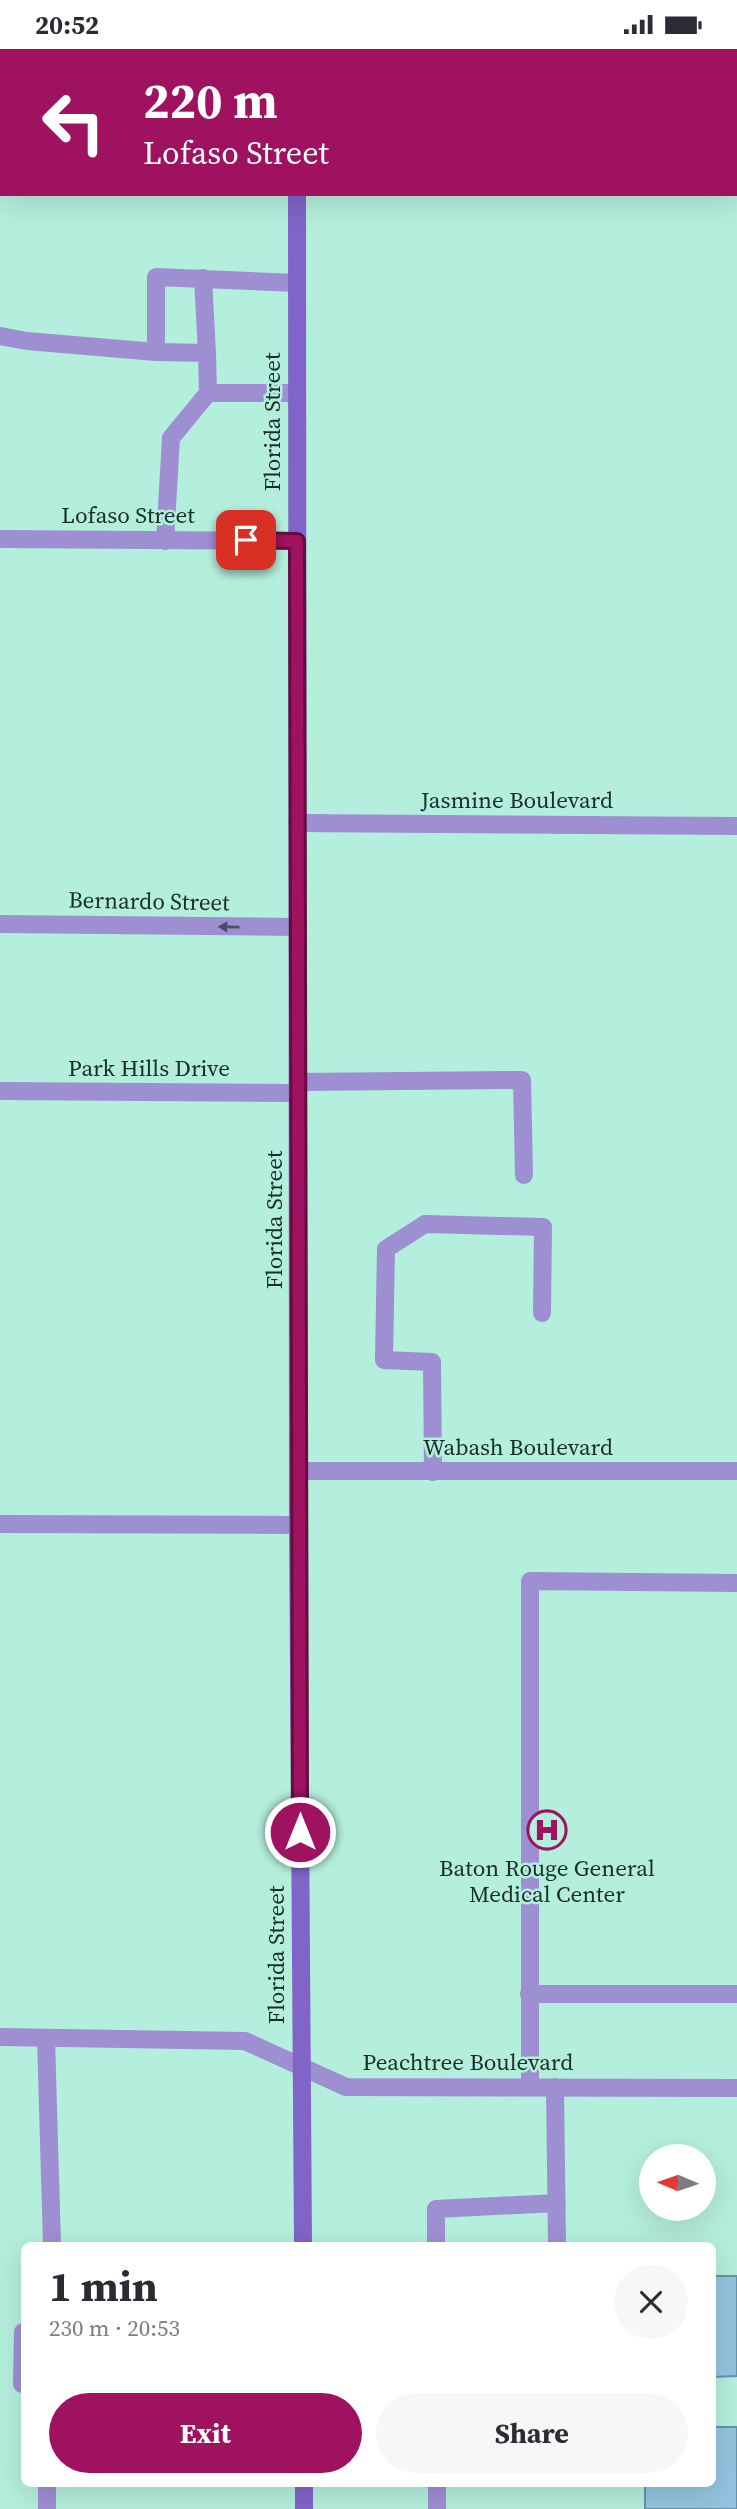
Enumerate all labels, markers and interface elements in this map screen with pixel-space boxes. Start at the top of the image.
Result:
text: 20:52 [35,7,99,43]
text: 220 m [143,67,278,134]
icon: left [28,77,119,168]
text: Lofaso Street [143,131,329,175]
street label: Florida Street [256,352,288,491]
street label: Lofaso Street [61,499,195,531]
pin [216,510,276,570]
icon: arrive [227,521,265,559]
street label: Jasmine Boulevard [420,784,613,816]
street label: Bernardo Street [68,884,231,918]
one-way arrow [218,921,240,933]
street label: Park Hills Drive [68,1052,230,1084]
street label: Florida Street [258,1150,290,1289]
street label: Wabash Boulevard [423,1431,613,1463]
position arrow [263,1795,337,1869]
hospital icon: Baton Rouge General Medical Center [526,1809,568,1851]
place label: Baton Rouge General Medical Center [439,1852,655,1910]
street label: Florida Street [260,1885,292,2024]
street label: Peachtree Boulevard [363,2046,573,2078]
north arrow [639,2144,716,2221]
map controls [639,2144,716,2221]
text: 1 min [49,2257,158,2315]
button: close [614,2265,688,2339]
text: 230 m · 20:53 [49,2312,180,2344]
button: Exit [49,2393,362,2473]
button: Share [376,2393,688,2473]

